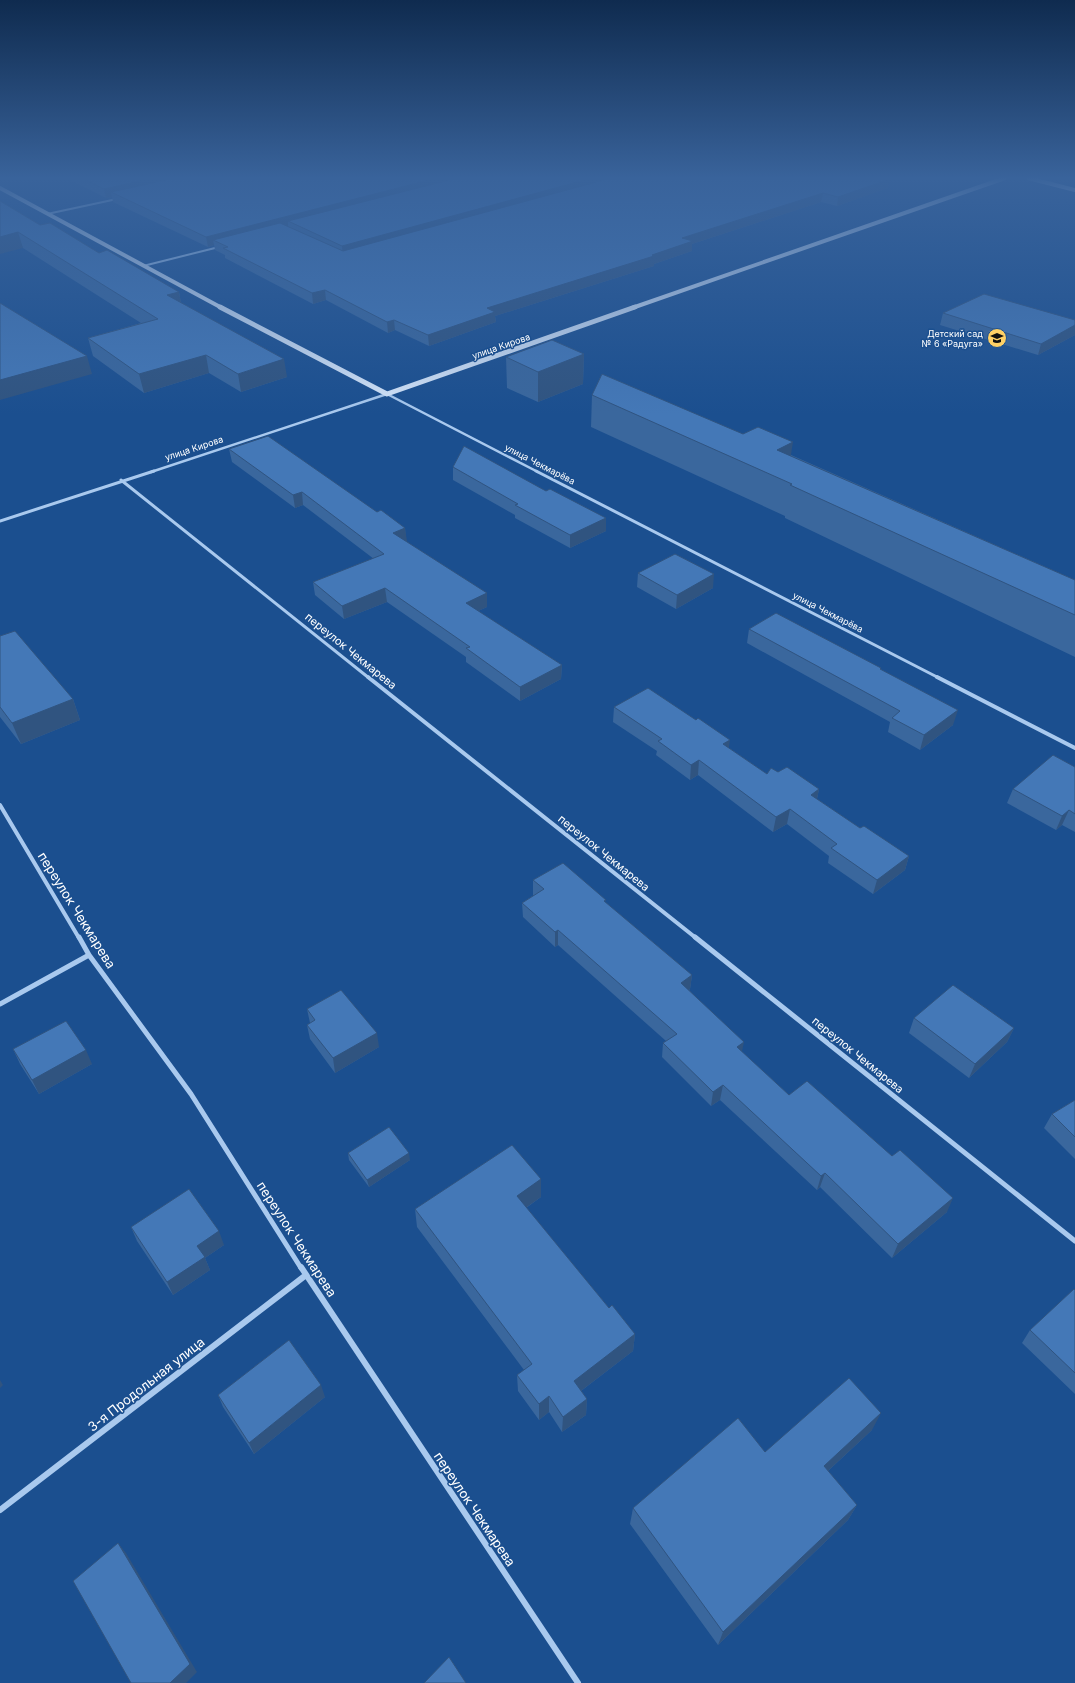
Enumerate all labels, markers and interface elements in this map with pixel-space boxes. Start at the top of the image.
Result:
school or university icon: Детский сад № 6 «Радуга» [986,327,1008,349]
place label: Детский сад № 6 «Радуга» [922,328,983,349]
street label: улица Кирова [471,331,531,361]
street label: улица Кирова [164,433,224,463]
street label: улица Чекмарёва [503,442,577,486]
street label: улица Чекмарёва [791,590,865,634]
street label: переулок Чекмарева [302,610,400,692]
street label: переулок Чекмарева [555,812,653,894]
street label: переулок Чекмарева [35,849,119,971]
street label: переулок Чекмарева [809,1014,907,1096]
street label: переулок Чекмарева [254,1178,340,1300]
street label: 3-я Продольная улица [84,1333,208,1435]
street label: переулок Чекмарева [431,1449,519,1569]

